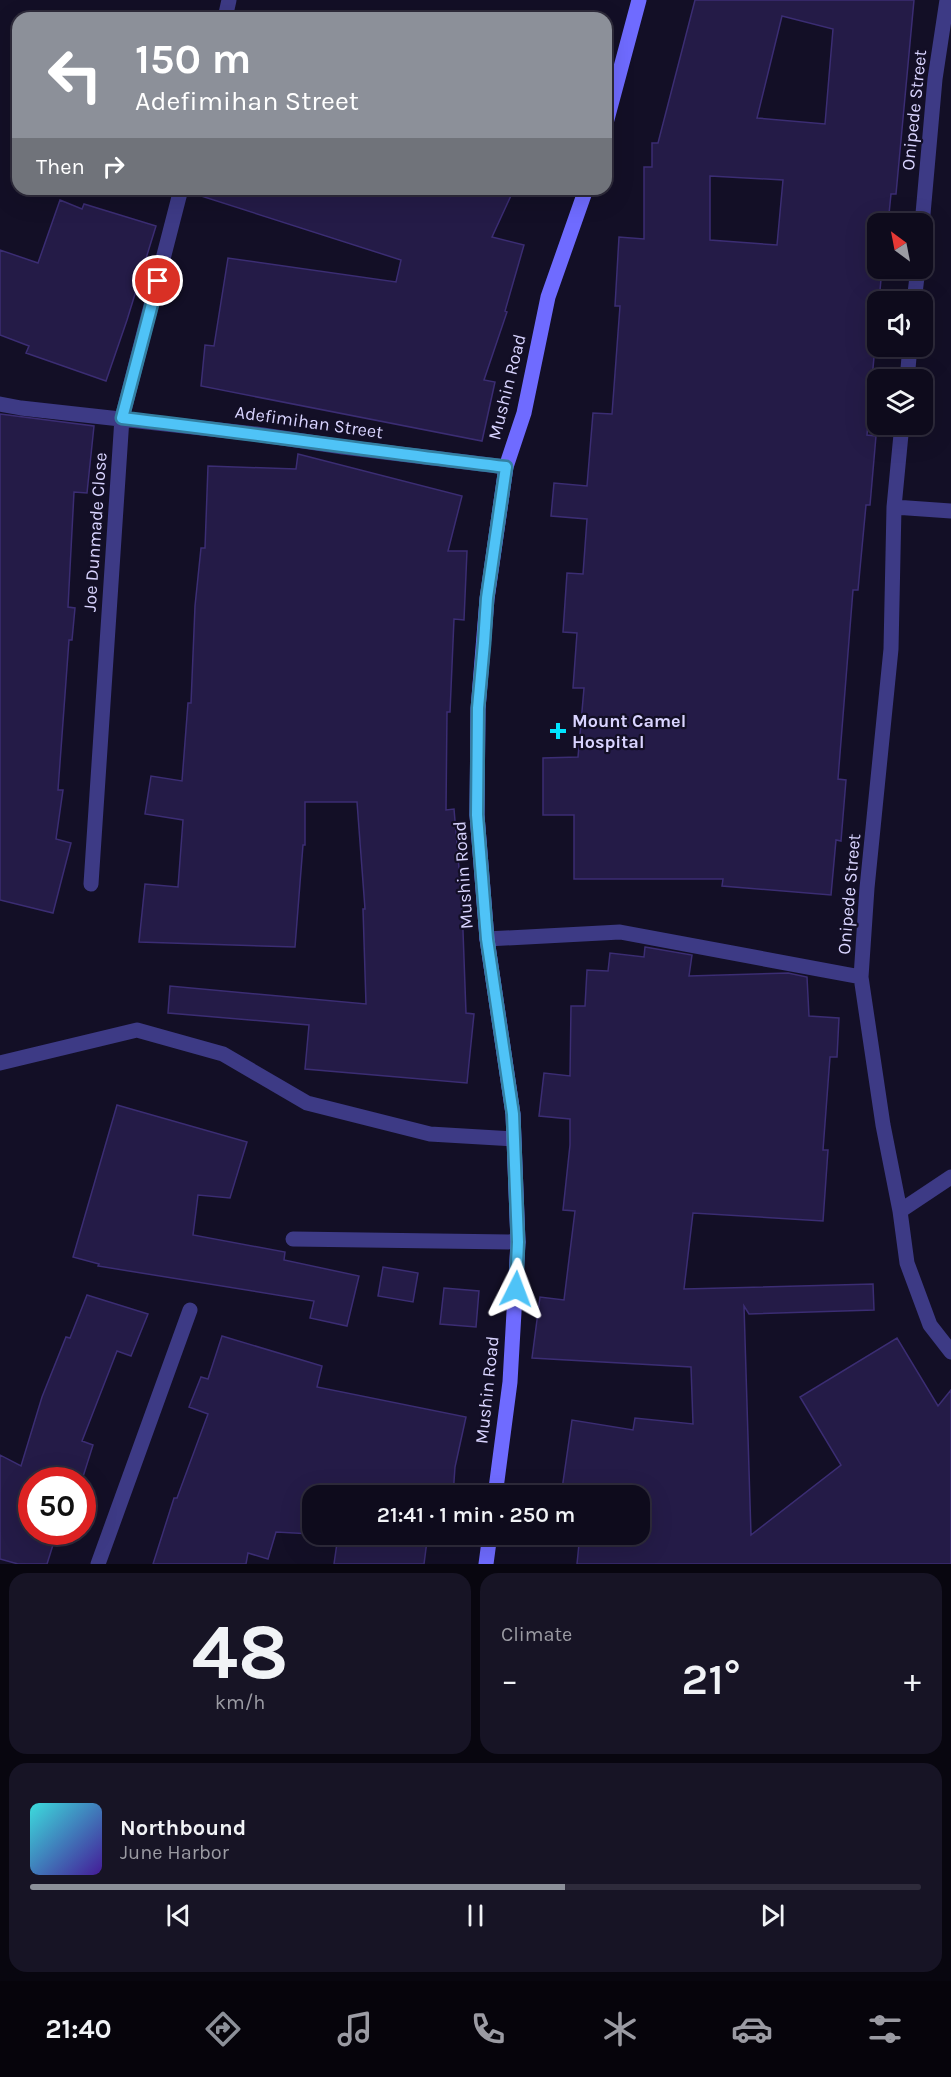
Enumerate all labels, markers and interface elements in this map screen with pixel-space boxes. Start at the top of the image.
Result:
text: 150 m [135,34,251,84]
icon: left [36,36,114,114]
street label: Onipede Street [897,48,931,171]
text: Adefimihan Street [135,85,359,117]
icon: right [97,150,130,183]
text: Then [36,154,85,180]
north arrow [867,213,933,279]
map controls [867,213,933,435]
pin [132,255,183,306]
icon: arrive [141,264,174,297]
button: sound [867,291,933,357]
street label: Mushin Road [483,332,531,442]
button: layers [867,369,933,435]
street label: Adefimihan Street [234,401,385,443]
street label: Joe Dunmade Close [78,452,112,612]
place label: Mount Camel Hospital [572,710,686,753]
marker: Mount Camel Hospital [549,722,567,740]
street label: Mushin Road [448,820,478,930]
street label: Onipede Street [833,832,865,955]
position arrow [484,1257,548,1321]
street label: Mushin Road [470,1335,504,1445]
speed limit sign: 50 [18,1467,96,1545]
text: 21:41 · 1 min · 250 m [377,1502,575,1528]
text: 48 [192,1606,288,1698]
text: Climate [501,1623,572,1646]
text: 21° [681,1653,741,1705]
text: − [501,1661,518,1699]
text: + [904,1661,921,1699]
text: km/h [215,1691,265,1714]
text: Northbound [120,1815,246,1841]
text: June Harbor [120,1841,229,1864]
icon: previous [162,1899,195,1932]
icon: pause [459,1899,492,1932]
icon: next [756,1899,789,1932]
icon: directions [202,2008,244,2050]
icon: music [334,2008,376,2050]
icon: phone [467,2008,509,2050]
icon: climate [599,2008,641,2050]
icon: car [731,2008,773,2050]
icon: filters [864,2008,906,2050]
text: 21:40 [45,2013,112,2045]

